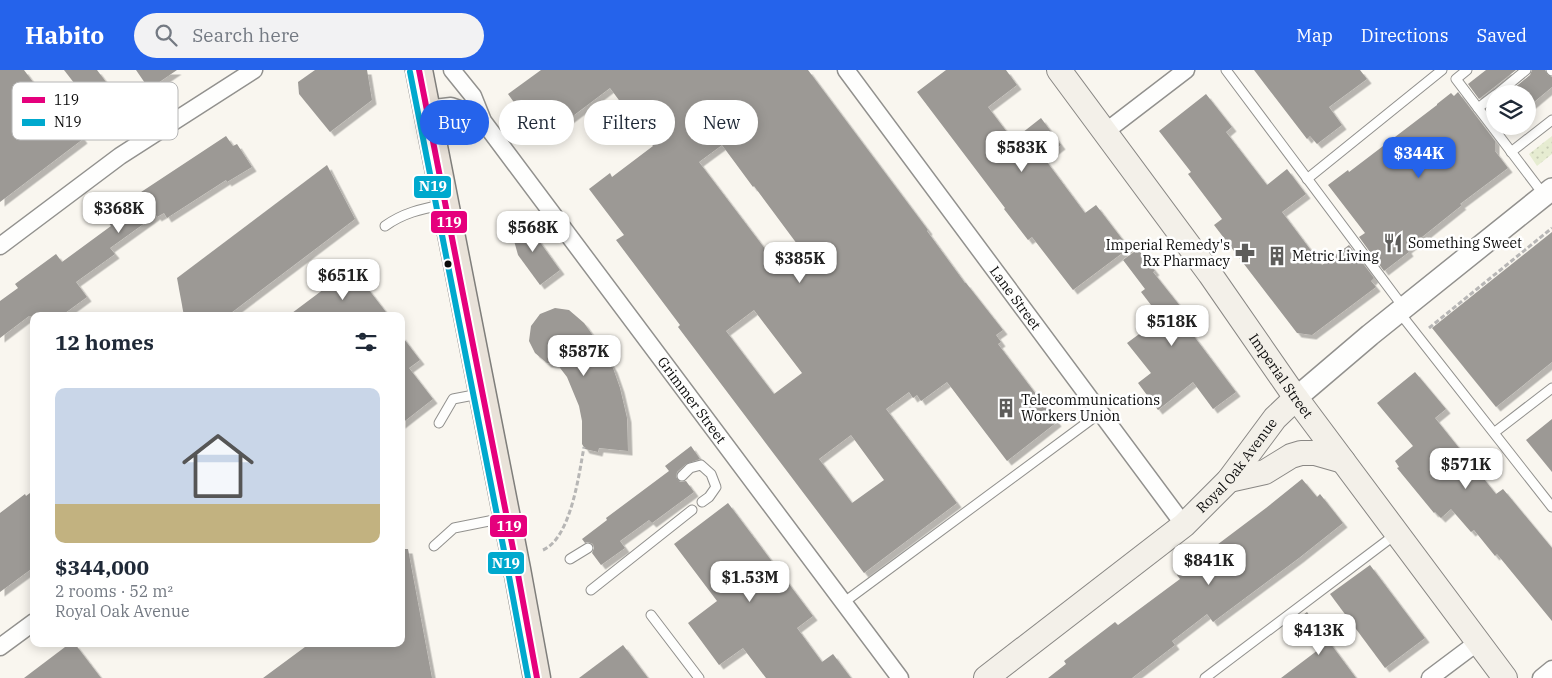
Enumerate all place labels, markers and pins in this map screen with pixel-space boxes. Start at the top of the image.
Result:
pin: $583K [987,131,1057,173]
pin: $344K [1384,136,1454,179]
pin: $368K [84,191,154,234]
pin: $568K [498,210,568,253]
restaurant icon: Something Sweet [1382,232,1404,254]
place label: Something Sweet [1408,234,1522,252]
place label: Imperial Remedy's Rx Pharmacy [1106,236,1231,270]
pin: $385K [765,242,835,284]
pharmacy icon: Imperial Remedy's Rx Pharmacy [1234,242,1256,264]
building icon: Metric Living [1266,245,1288,267]
place label: Metric Living [1292,247,1379,265]
pin: $651K [308,258,378,301]
unlabelled marker [443,259,453,269]
pin: $518K [1137,304,1207,347]
pin: $587K [549,334,619,377]
place label: Telecommunications Workers Union [1021,391,1160,425]
building icon: Telecommunications Workers Union [995,397,1017,419]
pin: $571K [1431,448,1501,490]
pin: $841K [1174,544,1244,586]
pin: $1.53M [709,560,791,603]
pin: $413K [1284,614,1354,656]

